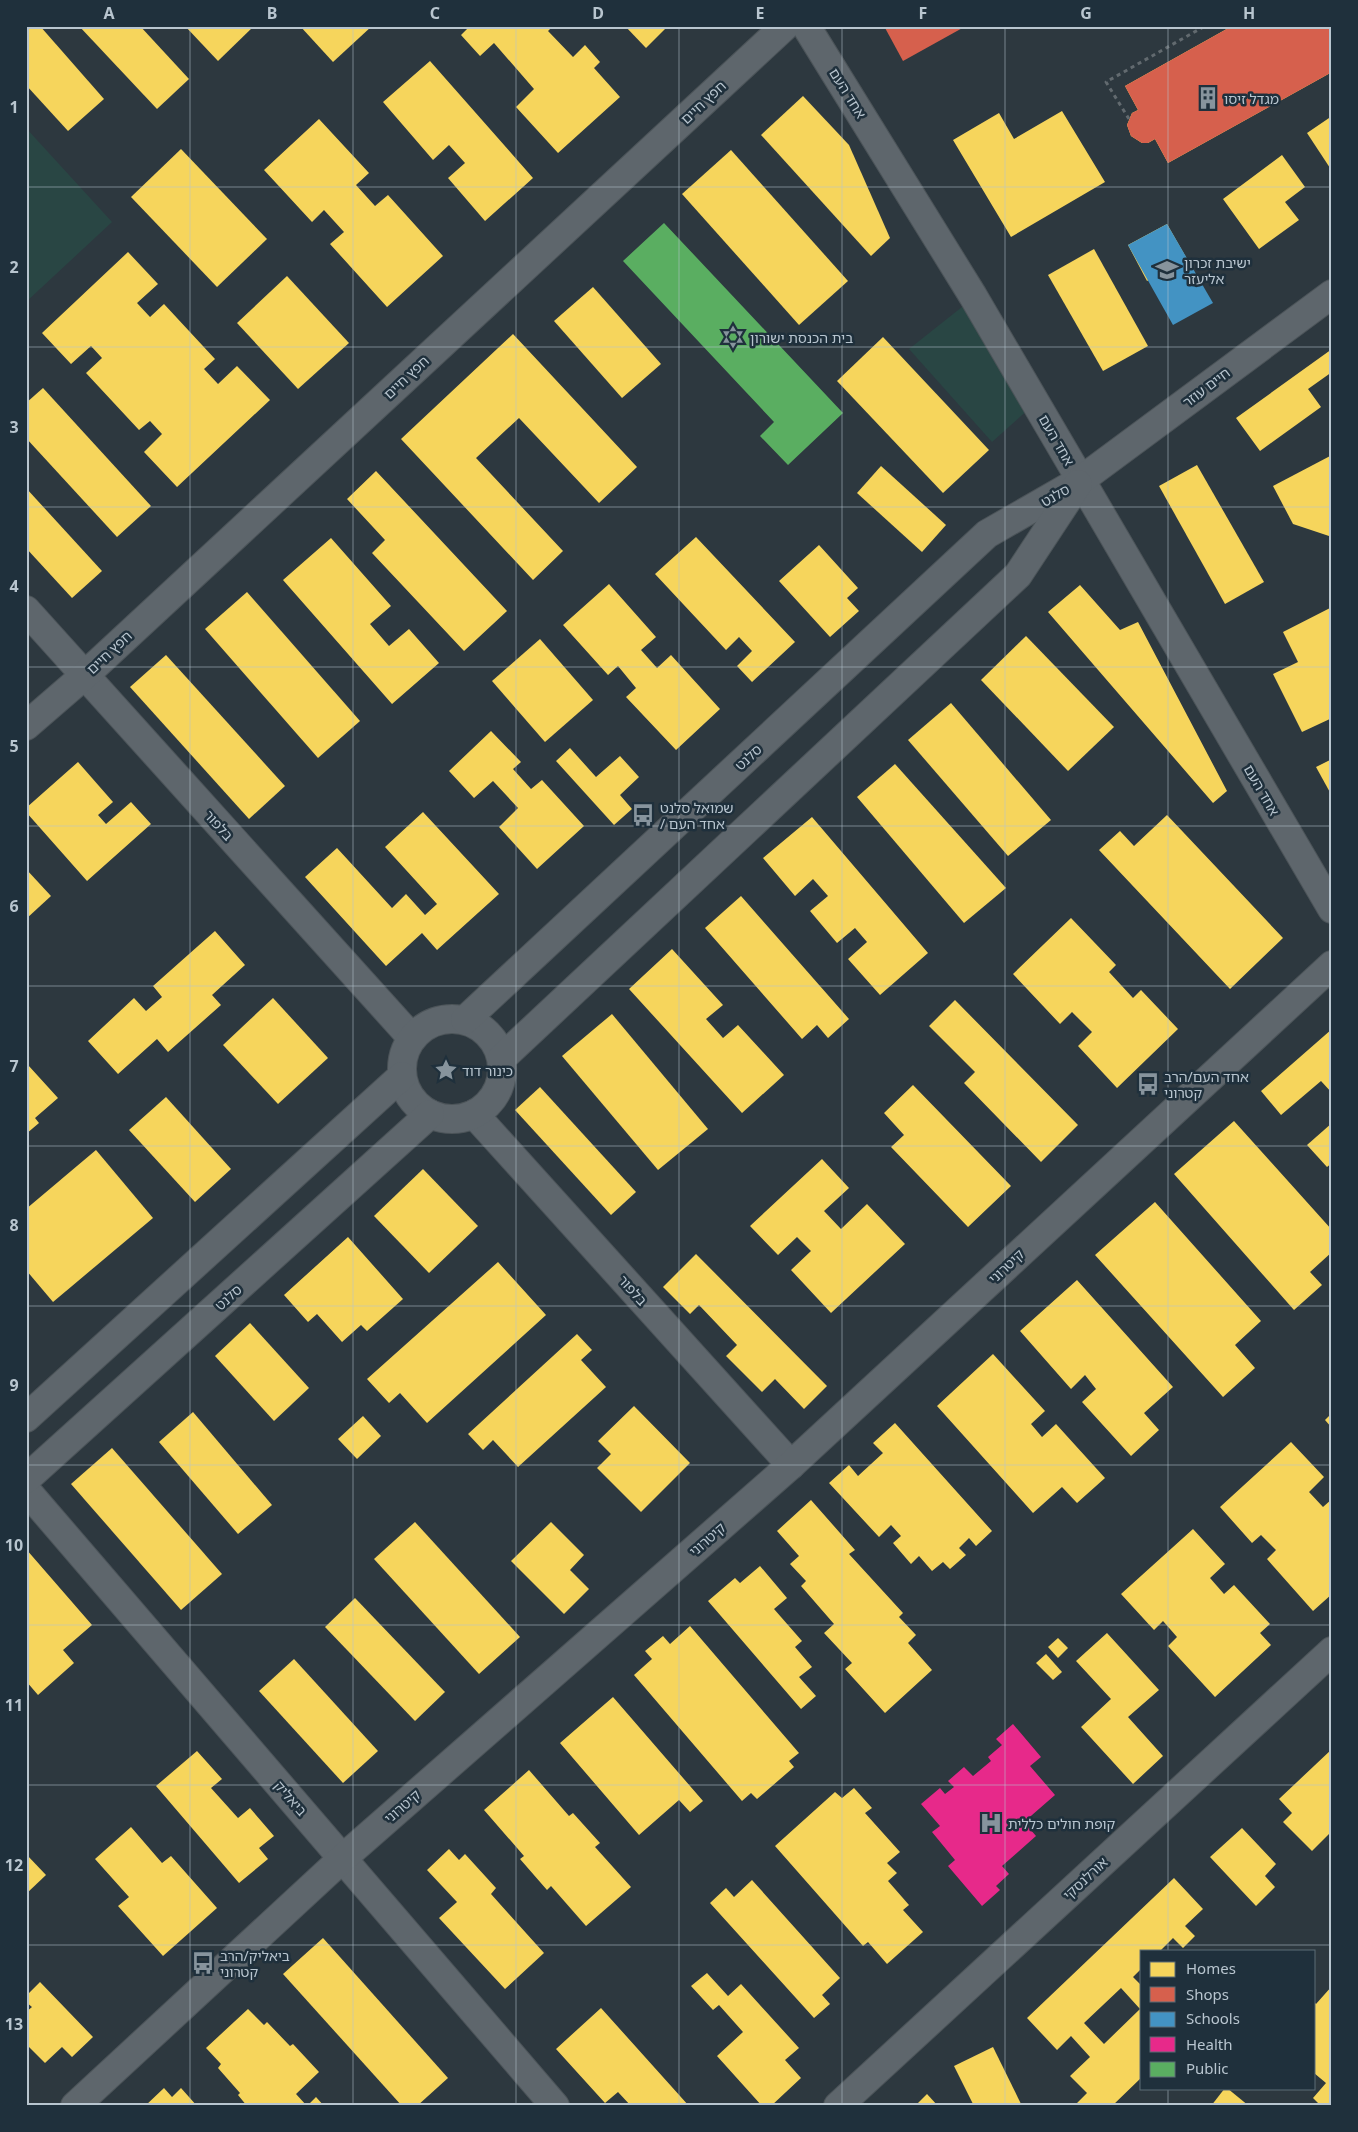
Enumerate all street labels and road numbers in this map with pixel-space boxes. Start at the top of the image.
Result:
street label: אחד העם [825,64,871,122]
street label: חפץ חיים [676,76,730,128]
street label: חפץ חיים [379,351,433,403]
street label: חיים עוזר [1178,363,1234,411]
street label: אחד העם [1035,411,1079,469]
street label: סלנט [1037,479,1073,511]
street label: חפץ חיים [82,626,136,678]
street label: סלנט [730,740,766,774]
street label: אחד העם [1240,761,1284,819]
street label: בלפור [200,806,238,844]
street label: קיטרוני [984,1244,1028,1287]
street label: בלפור [614,1271,652,1309]
street label: סלנט [210,1280,246,1314]
street label: קיטרוני [685,1518,729,1560]
street label: ביאליק [270,1776,312,1820]
street label: קיטרוני [380,1785,424,1827]
street label: אורלנסקי [1058,1852,1112,1904]

